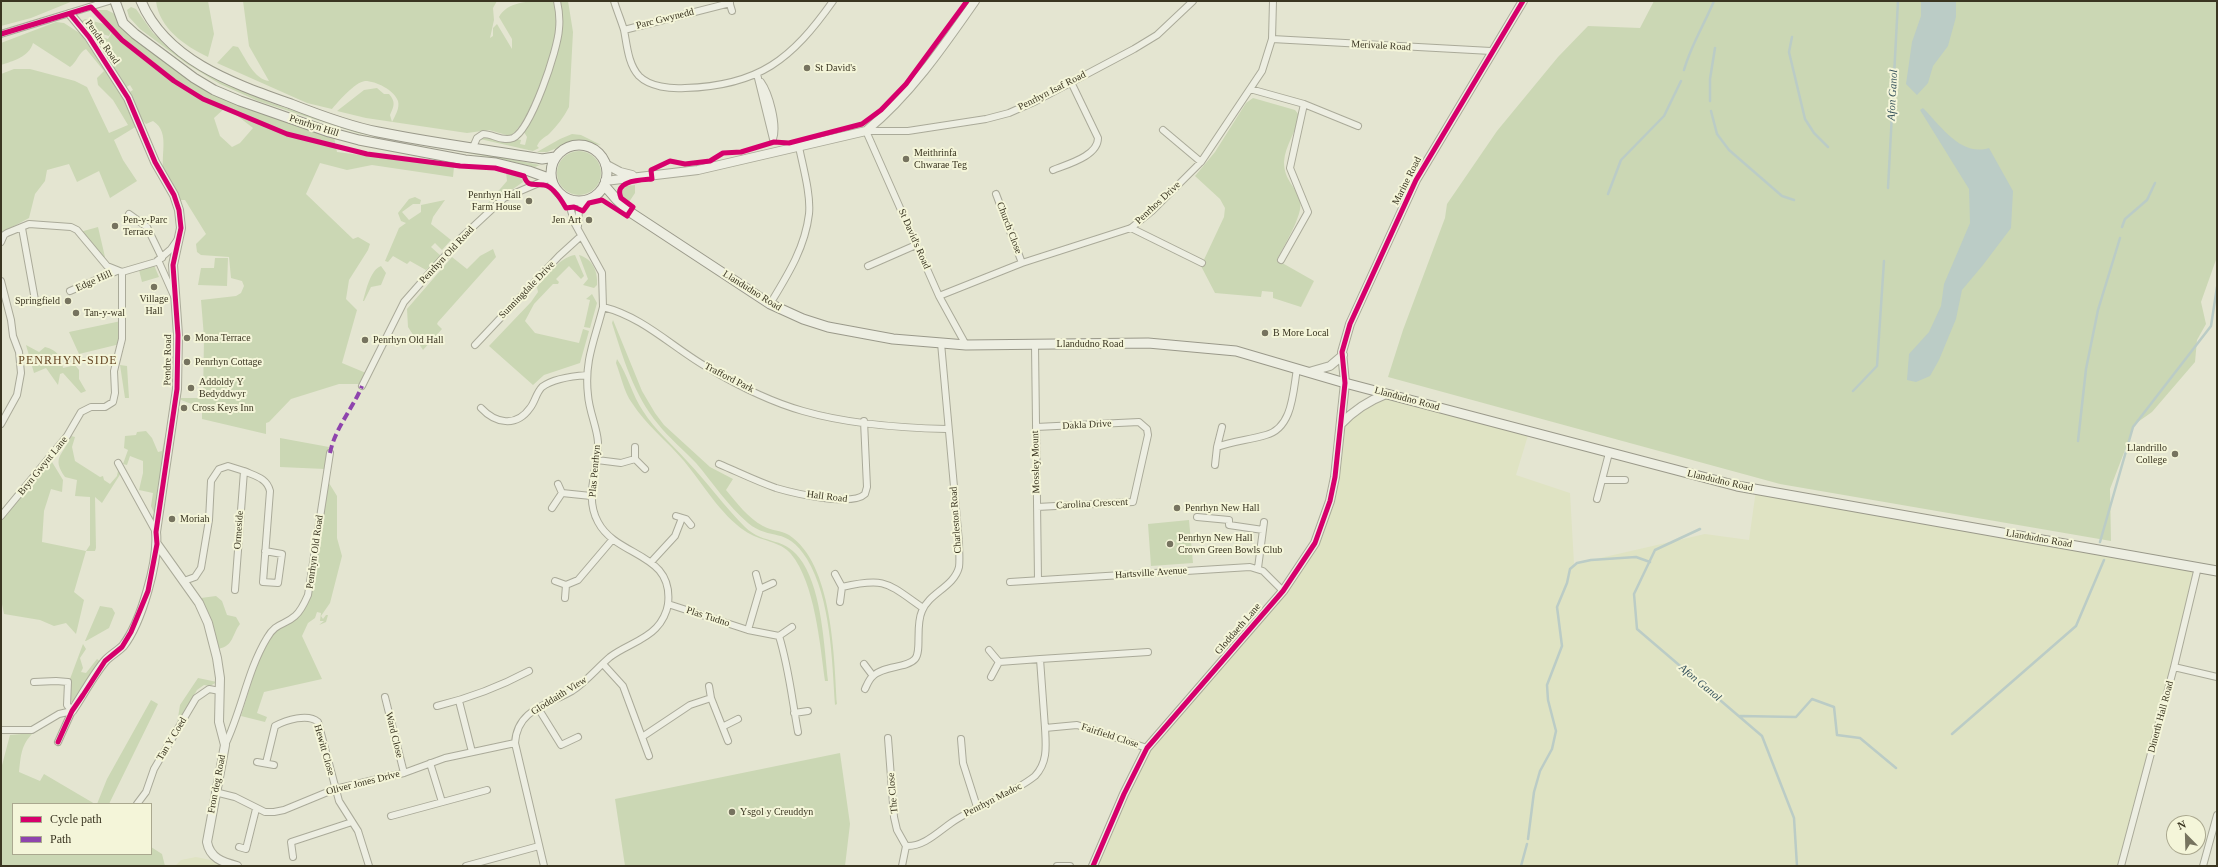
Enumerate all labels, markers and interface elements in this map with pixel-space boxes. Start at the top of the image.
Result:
street label: Parc Gwynedd [635,6,695,32]
street label: Pendre Road [82,18,122,66]
street label: Merivale Road [1351,38,1411,54]
place label: St David's [815,62,856,74]
marker: St David's [802,63,812,73]
street label: Penrhyn Isaf Road [1016,69,1088,113]
water label: Afon Ganol [1885,69,1901,121]
street label: Penrhyn Hill [288,112,340,140]
place label: Meithrinfa Chwarae Teg [914,147,967,170]
marker: Meithrinfa Chwarae Teg [901,154,911,164]
street label: Marine Road [1390,155,1424,207]
street label: Penrhos Drive [1133,179,1183,227]
place label: Penrhyn Hall Farm House [468,189,521,212]
marker: Penrhyn Hall Farm House [524,196,534,206]
street label: Church Close [994,200,1024,256]
street label: St David's Road [895,207,933,271]
place label: Pen-y-Parc Terrace [123,214,167,238]
place label: Jen Art [552,214,581,226]
marker: Jen Art [584,215,594,225]
marker: Pen-y-Parc Terrace [110,221,120,231]
street label: Penrhyn Old Road [417,224,477,286]
street label: Sunningdale Drive [497,259,557,321]
street label: Edge Hill [74,268,114,294]
street label: Llandudno Road [720,268,784,314]
marker: Village Hall [149,282,159,292]
place label: Village Hall [140,293,168,316]
place label: Springfield [15,295,60,307]
marker: Springfield [63,296,73,306]
place label: Tan-y-wal [84,307,125,319]
marker: Tan-y-wal [71,308,81,318]
place label: B More Local [1273,327,1329,339]
marker: B More Local [1260,328,1270,338]
place label: Mona Terrace [195,332,251,344]
marker: Mona Terrace [182,333,192,343]
street label: Pendre Road [162,334,174,386]
place label: Penrhyn Old Hall [373,334,444,346]
marker: Penrhyn Old Hall [360,335,370,345]
street label: Llandudno Road [1057,338,1123,350]
district label: PENRHYN-SIDE [18,354,118,368]
place label: Penrhyn Cottage [195,356,262,368]
marker: Penrhyn Cottage [182,357,192,367]
street label: Trafford Park [702,360,756,396]
place label: Addoldy Y Bedyddwyr [199,376,246,400]
marker: Addoldy Y Bedyddwyr [186,383,196,393]
street label: Llandudno Road [1373,385,1441,413]
place label: Cross Keys Inn [192,402,254,414]
marker: Cross Keys Inn [179,403,189,413]
street label: Dakla Drive [1062,418,1112,432]
street label: Mossley Mount [1029,430,1043,494]
street label: Bryn Gwynt Lane [16,434,70,498]
place label: Llandrillo College [2127,442,2167,466]
street label: Plas Penrhyn [587,444,603,498]
marker: Llandrillo College [2170,449,2180,459]
street label: Llandudno Road [1686,468,1754,494]
street label: Charleston Road [948,486,964,554]
street label: Hall Road [806,489,848,505]
street label: Carolina Crescent [1056,496,1128,512]
place label: Penrhyn New Hall [1185,502,1259,514]
marker: Penrhyn New Hall [1172,503,1182,513]
street label: Ormeside [232,510,246,550]
place label: Moriah [180,513,209,525]
marker: Moriah [167,514,177,524]
street label: Penrhyn Old Road [304,514,326,590]
street label: Llandudno Road [2005,527,2073,551]
place label: Penrhyn New Hall Crown Green Bowls Club [1178,532,1282,556]
marker: Penrhyn New Hall Crown Green Bowls Club [1165,539,1175,549]
street label: Hartsville Avenue [1115,564,1187,582]
street label: Gloddaeth Lane [1212,601,1264,657]
street label: Plas Tudno [685,604,731,630]
water label: Afon Ganol [1676,662,1724,704]
street label: Gloddaith View [529,674,589,718]
street label: Dinerth Hall Road [2146,680,2176,754]
street label: Ward Close [383,711,405,759]
street label: Tan Y Coed [154,715,190,763]
street label: Fairfield Close [1080,721,1140,751]
street label: Hewitt Close [311,723,337,777]
street label: Fron deg Road [205,754,229,814]
street label: Oliver Jones Drive [325,768,401,798]
street label: The Close [885,772,901,814]
street label: Penrhyn Madoc [962,780,1024,820]
legend [12,803,152,855]
place label: Ysgol y Creuddyn [740,806,813,818]
marker: Ysgol y Creuddyn [727,807,737,817]
text: Cycle path [50,812,102,826]
north arrow [2166,815,2206,855]
text: N [2176,818,2188,832]
text: Path [50,832,71,846]

